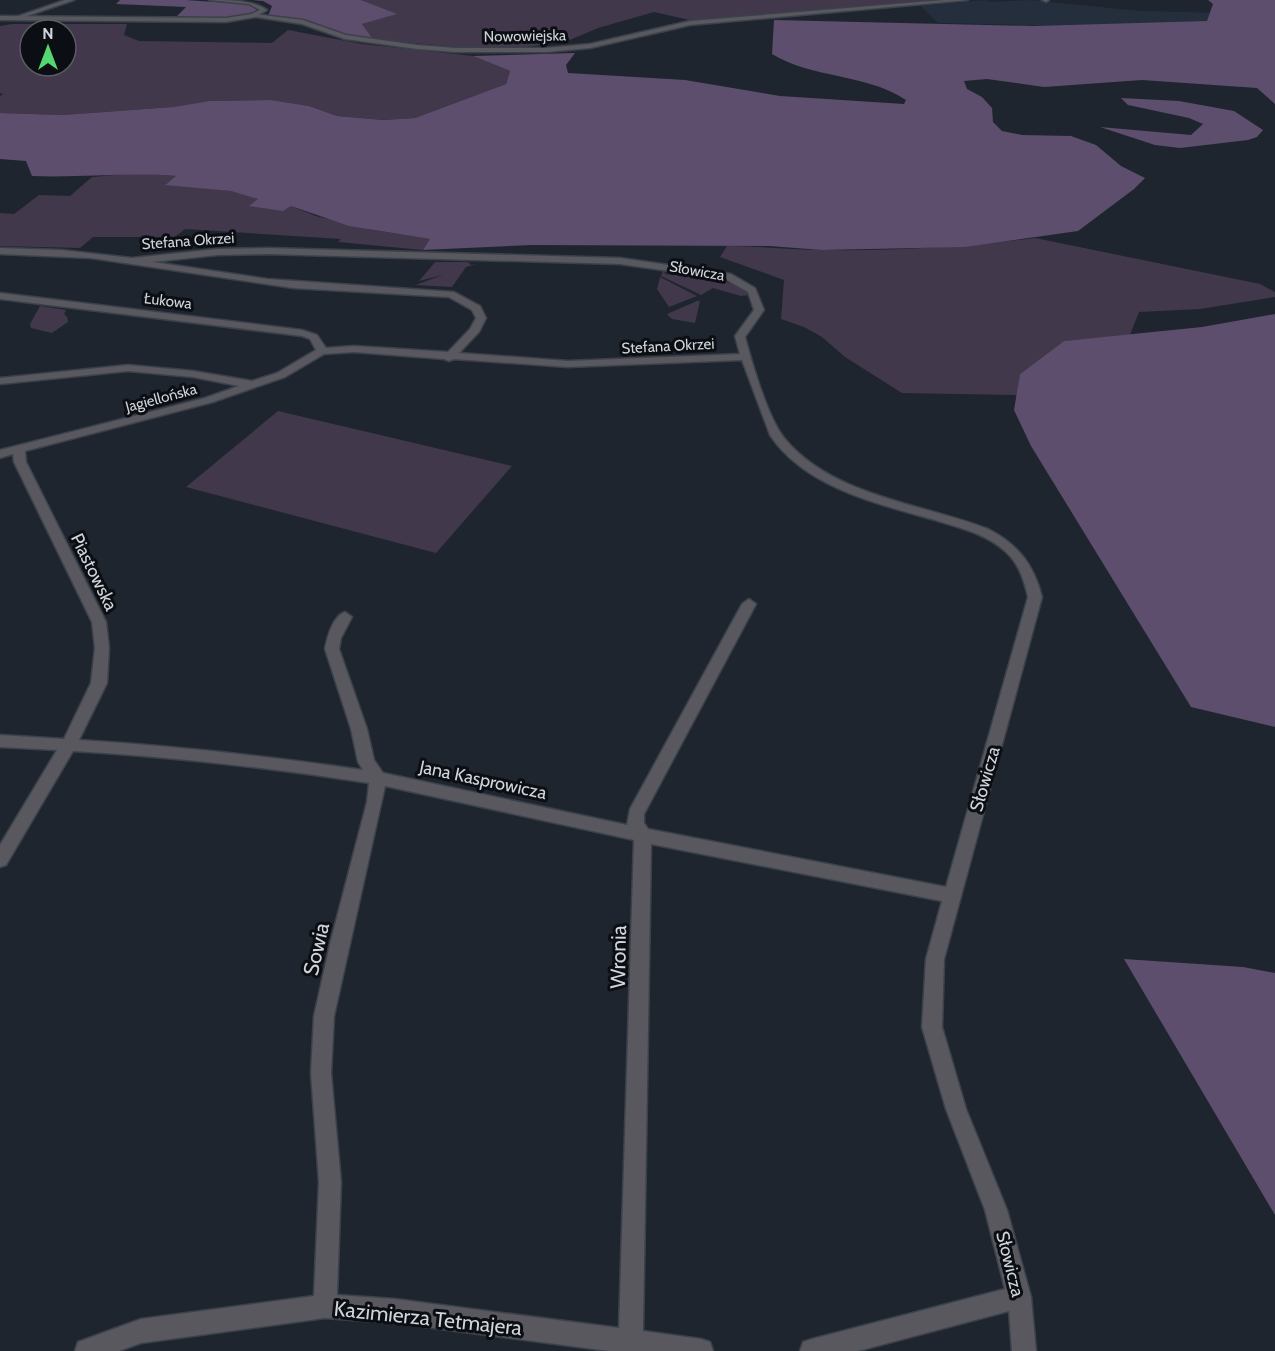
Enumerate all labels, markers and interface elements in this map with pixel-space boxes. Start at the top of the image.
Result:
north arrow [18,18,78,78]
text: N [42,24,54,43]
street label: Nowowiejska [484,26,567,46]
street label: Stefana Okrzei [141,229,235,253]
street label: Słowicza [668,257,727,285]
street label: Łukowa [143,289,194,313]
street label: Stefana Okrzei [621,335,715,357]
street label: Jagiellońska [122,380,199,416]
street label: Piastowska [66,530,122,614]
street label: Słowicza [965,744,1005,814]
street label: Jana Kasprowicza [416,756,549,804]
street label: Sowia [298,920,334,978]
street label: Wronia [605,925,631,989]
street label: Słowicza [991,1229,1029,1299]
street label: Kazimierza Tetmajera [333,1296,523,1341]

